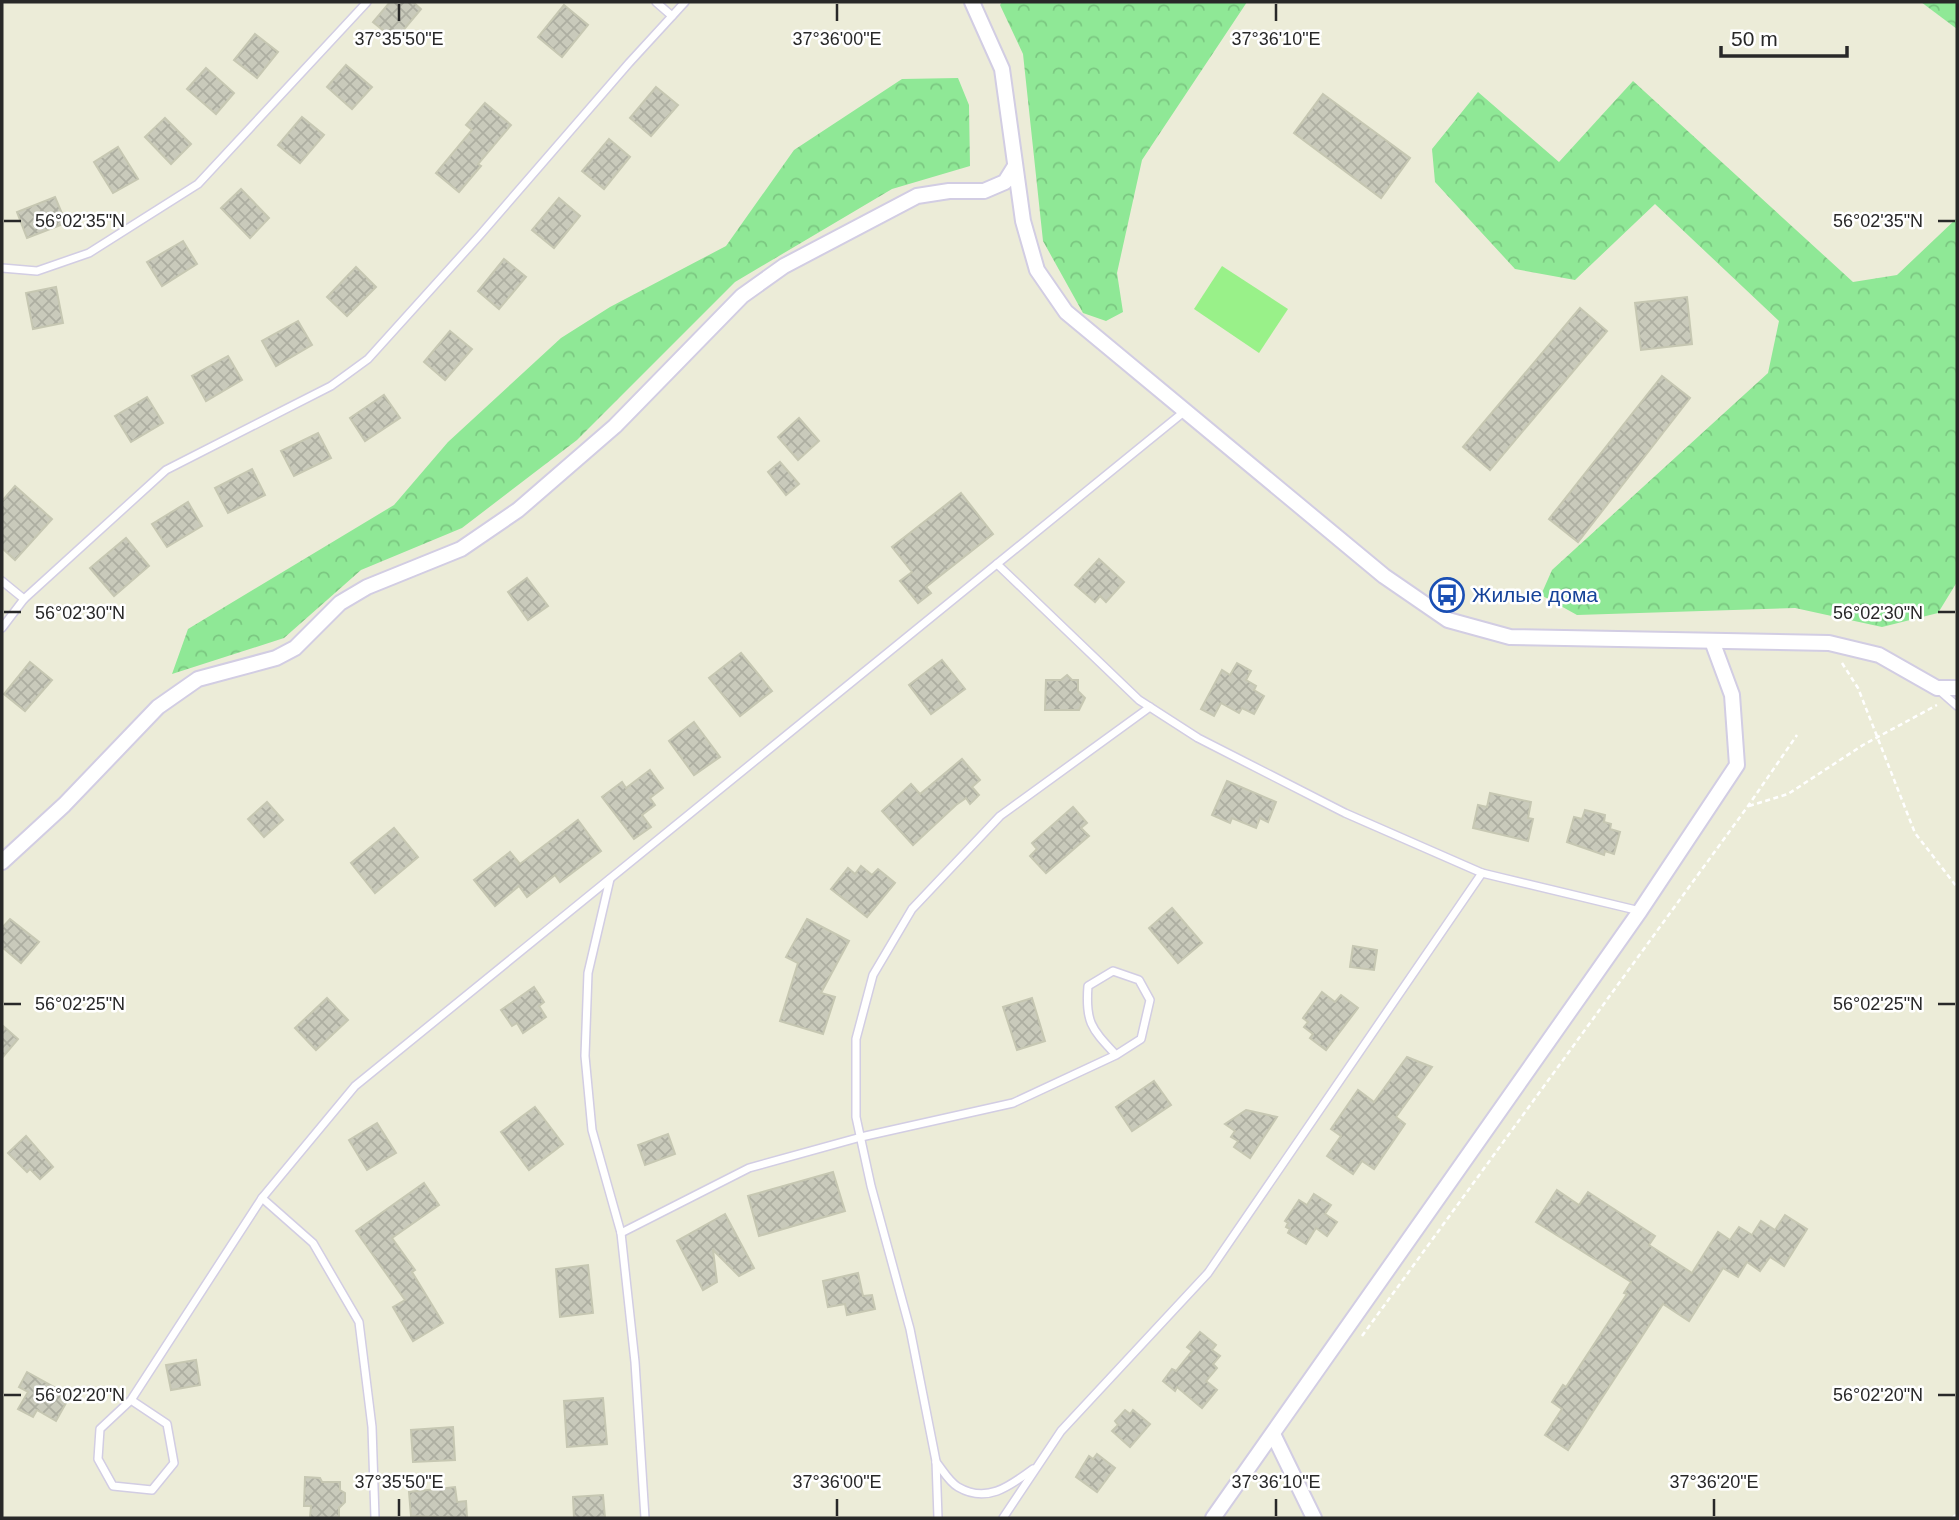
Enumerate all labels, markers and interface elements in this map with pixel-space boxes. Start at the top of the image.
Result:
scale bar [1721,14,1847,58]
text: 50 m [1731,27,1778,50]
text: 37°35'50"E [354,29,444,49]
text: 37°36'00"E [792,29,882,49]
text: 37°36'10"E [1231,29,1321,49]
text: 56°02'35"N [35,211,125,231]
text: 56°02'35"N [1833,211,1923,231]
bus stop icon: Жилые дома [1428,576,1466,614]
place label: Жилые дома [1472,583,1598,606]
text: 56°02'30"N [35,603,125,623]
text: 56°02'30"N [1833,603,1923,623]
text: 56°02'25"N [35,994,125,1014]
text: 56°02'25"N [1833,994,1923,1014]
text: 56°02'20"N [35,1385,125,1405]
text: 56°02'20"N [1833,1385,1923,1405]
text: 37°35'50"E [354,1472,444,1492]
text: 37°36'00"E [792,1472,882,1492]
text: 37°36'10"E [1231,1472,1321,1492]
text: 37°36'20"E [1669,1472,1759,1492]

